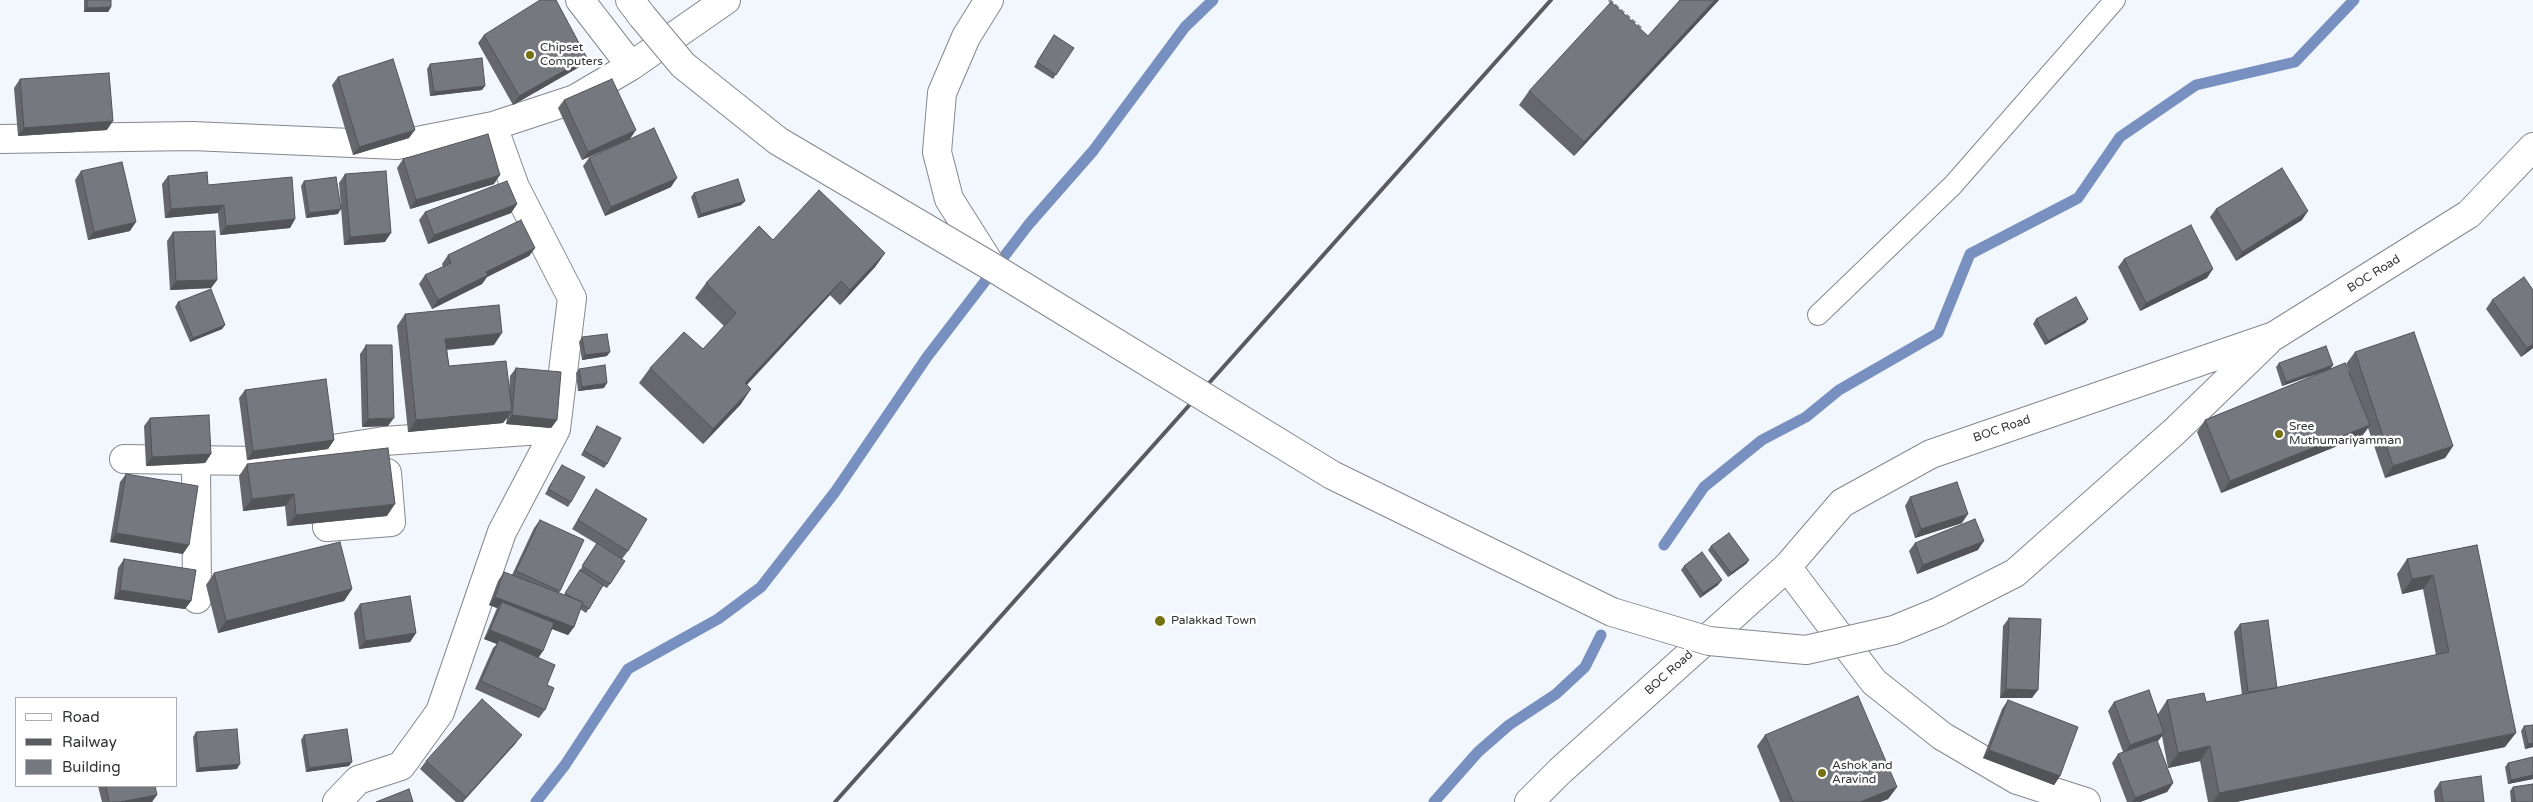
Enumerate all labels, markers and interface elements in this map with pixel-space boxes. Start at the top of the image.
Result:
place label: Chipset Computers [540,41,603,69]
marker: Chipset Computers [524,49,536,61]
street label: BOC Road [2345,252,2403,296]
street label: BOC Road [1971,412,2033,446]
place label: Sree Muthumariyamman [2289,420,2401,448]
marker: Sree Muthumariyamman [2273,428,2285,440]
marker: Palakkad Town [1153,614,1167,628]
place label: Palakkad Town [1171,614,1256,628]
street label: BOC Road [1642,648,1696,698]
legend [15,697,178,787]
text: Road [62,708,100,726]
text: Railway [62,733,117,751]
text: Building [62,758,121,776]
place label: Ashok and Aravind [1832,759,1893,787]
marker: Ashok and Aravind [1816,767,1828,779]

